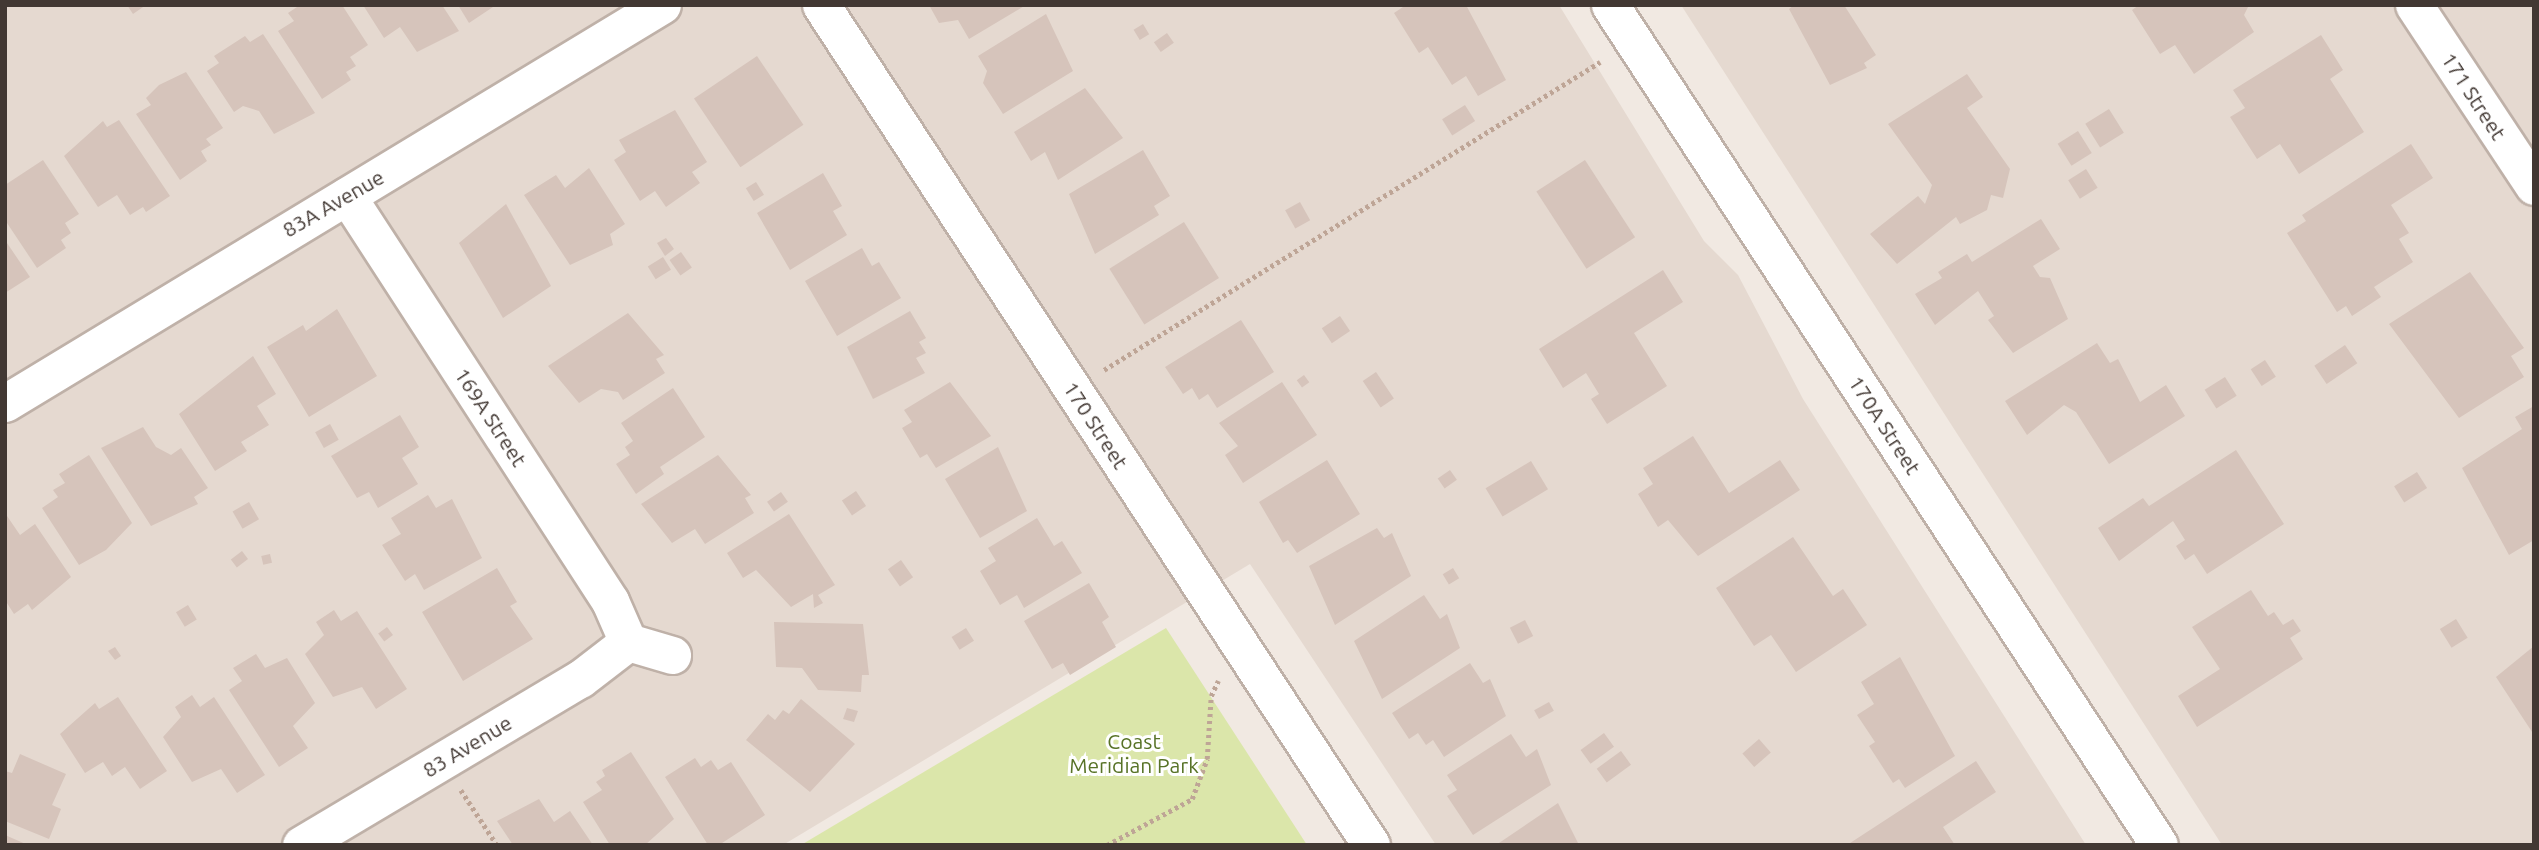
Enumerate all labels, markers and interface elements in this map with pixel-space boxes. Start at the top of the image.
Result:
street label: 171 Street [2436,48,2512,144]
street label: 83A Avenue [278,164,388,242]
street label: 169A Street [450,363,532,471]
street label: 170A Street [1844,371,1926,479]
street label: 170 Street [1058,377,1134,473]
street label: 83 Avenue [418,710,516,782]
park label: Coast Meridian Park [1069,728,1199,778]

